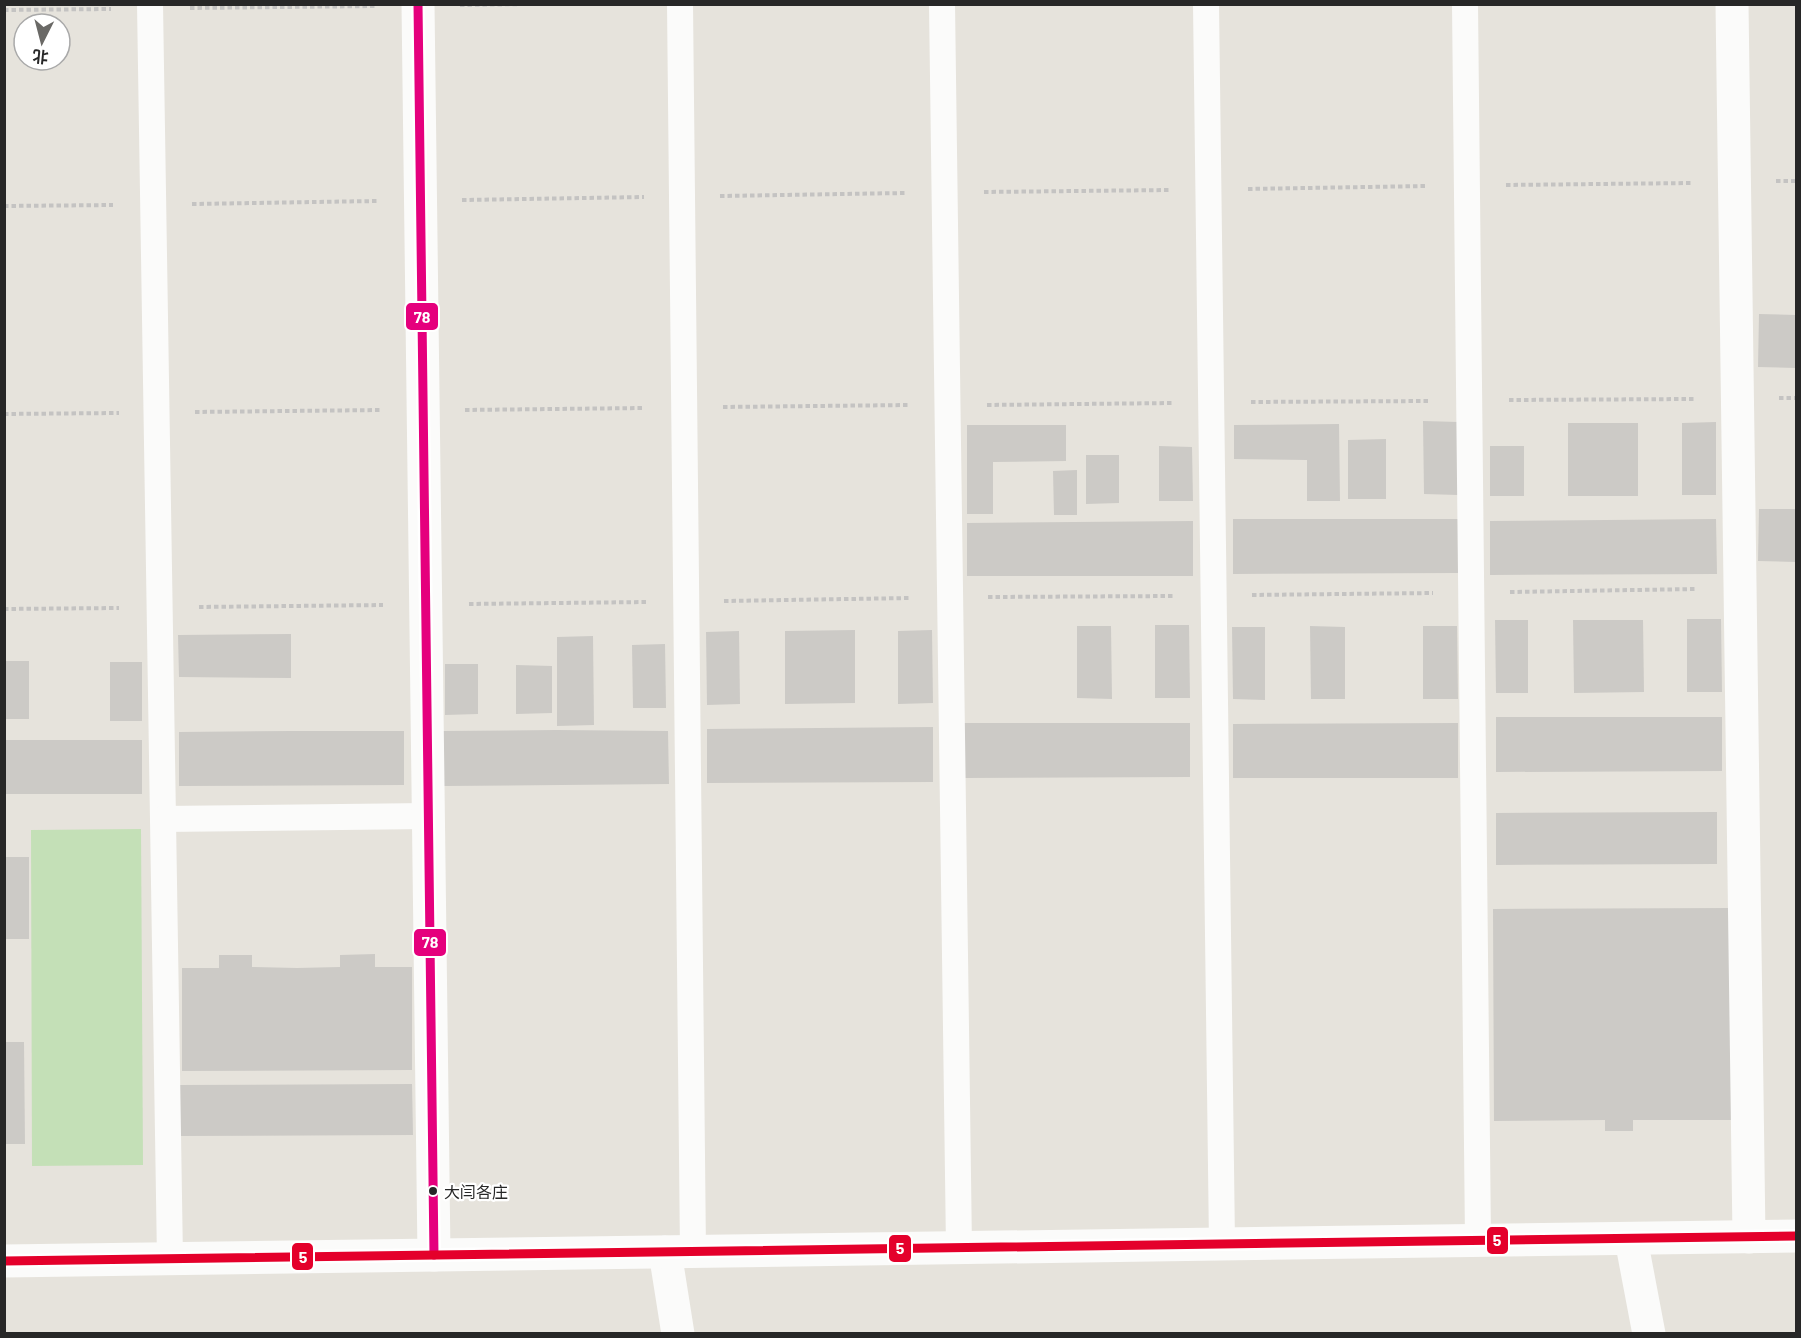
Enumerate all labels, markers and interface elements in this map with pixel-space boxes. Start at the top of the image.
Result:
north arrow [12,12,72,72]
text: 北 [31,47,49,68]
line badge: 78 [405,302,439,331]
text: 78 [414,307,431,326]
line badge: 78 [413,928,447,957]
text: 78 [422,932,439,951]
place label: 大闫各庄 [444,1182,508,1201]
marker: 大闫各庄 [427,1185,439,1197]
line badge: 5 [1486,1226,1509,1255]
text: 5 [1493,1230,1502,1249]
line badge: 5 [888,1234,912,1263]
text: 5 [896,1238,905,1257]
line badge: 5 [291,1242,314,1271]
text: 5 [299,1247,308,1266]

